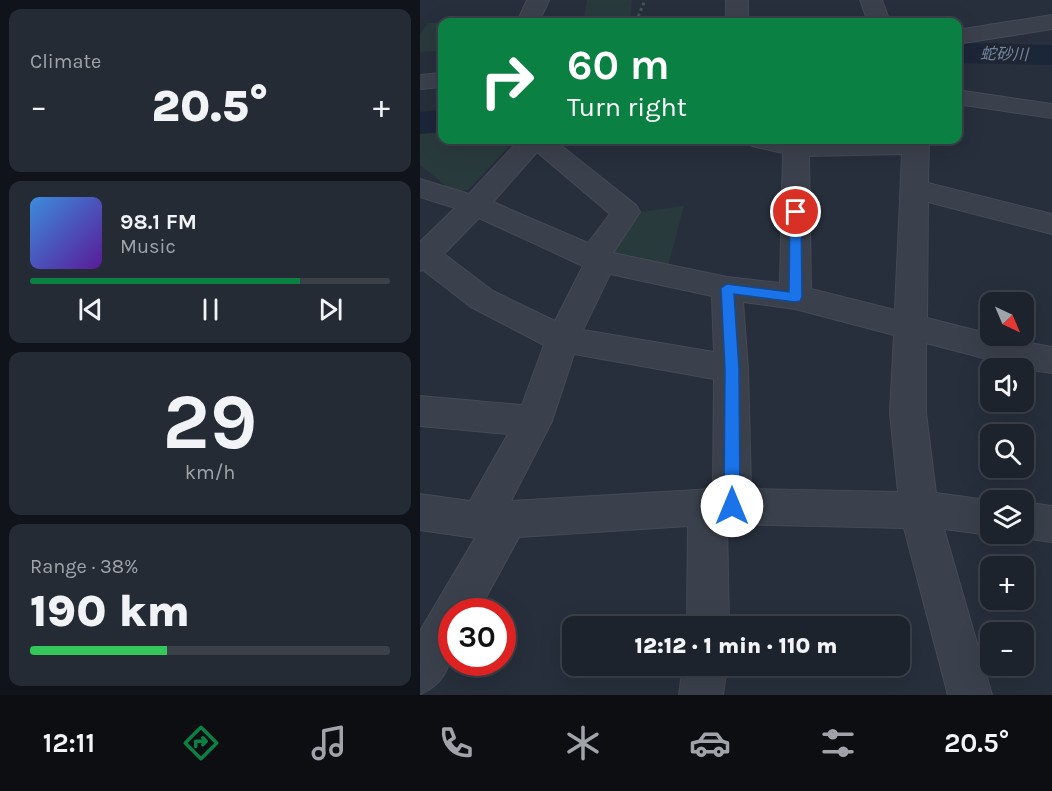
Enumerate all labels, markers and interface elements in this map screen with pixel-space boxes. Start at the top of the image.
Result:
text: 60 m [567,40,670,90]
icon: right [468,42,546,120]
water label: 蛇砂川 [980,44,1030,64]
text: Climate [30,50,101,73]
text: 20.5° [152,80,268,132]
text: − [30,87,47,125]
text: + [373,87,390,125]
text: Turn right [567,91,687,123]
pin [770,186,821,237]
icon: arrive [779,195,812,228]
text: 98.1 FM [120,209,197,235]
text: Music [120,235,176,258]
north arrow [980,292,1034,346]
map controls [980,292,1034,676]
icon: previous [74,293,107,326]
icon: pause [194,293,227,326]
icon: next [314,293,347,326]
button: sound [980,358,1034,412]
text: 29 [163,376,257,468]
button: search [980,424,1034,478]
text: km/h [185,461,235,484]
position arrow [700,474,764,538]
button: layers [980,490,1034,544]
text: Range · 38% [30,555,139,578]
button: + [980,556,1034,610]
text: 190 km [30,585,190,637]
speed limit sign: 30 [438,598,516,676]
button: − [980,622,1034,676]
text: 12:12 · 1 min · 110 m [635,633,837,659]
icon: directions [180,722,222,764]
icon: music [308,722,350,764]
icon: phone [435,722,477,764]
icon: climate [562,722,604,764]
icon: car [689,722,731,764]
icon: filters [817,722,859,764]
text: 12:11 [43,727,95,759]
text: 20.5° [944,727,1009,759]

